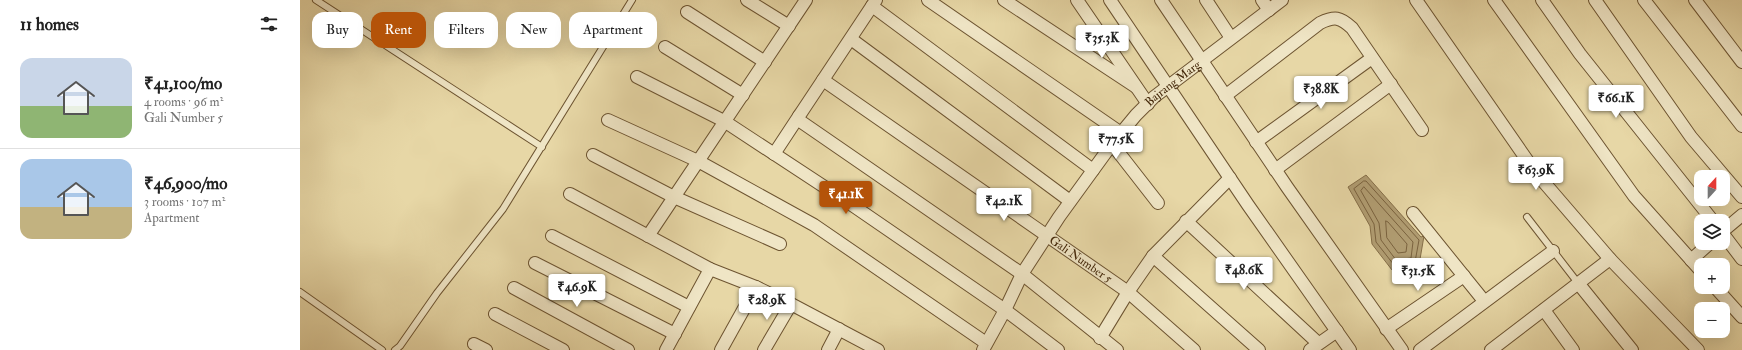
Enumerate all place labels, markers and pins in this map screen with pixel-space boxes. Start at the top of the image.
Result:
pin: ₹35.3K [1069,25,1135,59]
pin: ₹38.8K [1288,76,1354,110]
pin: ₹66.1K [1583,85,1649,119]
pin: ₹77.5K [1083,126,1149,160]
pin: ₹63.9K [1503,157,1569,191]
pin: ₹41.1K [813,181,879,215]
pin: ₹42.1K [971,188,1037,222]
pin: ₹48.6K [1211,257,1277,291]
pin: ₹31.5K [1385,258,1451,292]
pin: ₹46.9K [544,274,610,308]
pin: ₹28.9K [734,287,800,321]

